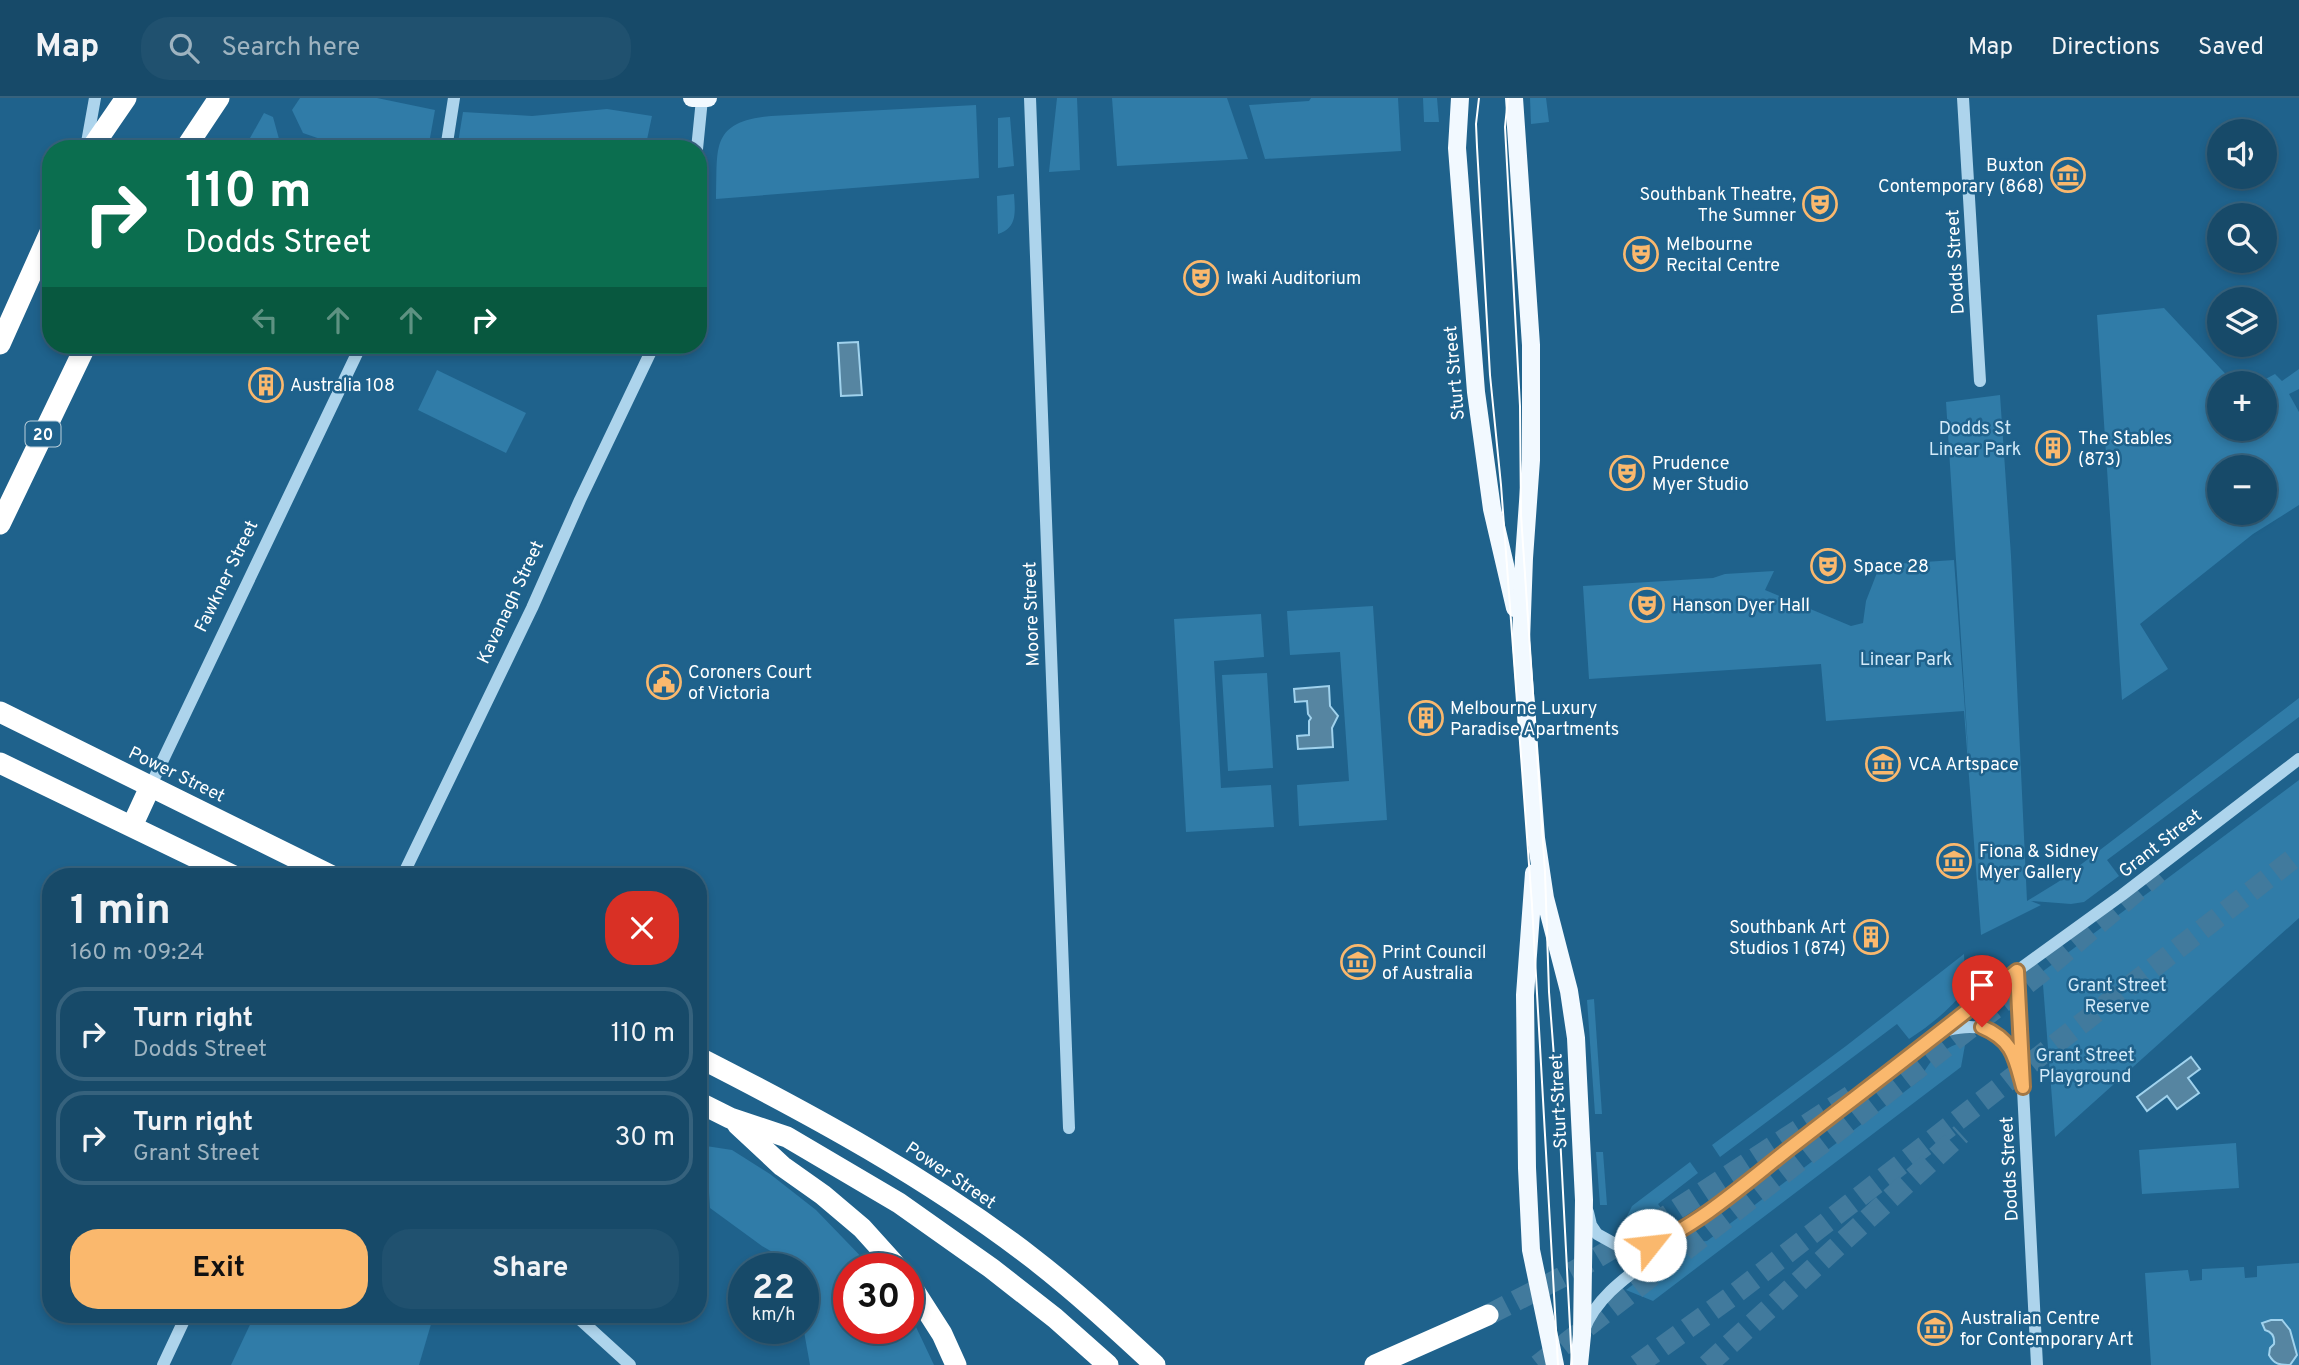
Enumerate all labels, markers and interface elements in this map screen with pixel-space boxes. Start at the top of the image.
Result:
search box [141,17,631,80]
text: Map [35,27,99,69]
icon: search [165,29,203,67]
text: Search here [221,32,360,65]
text: Map [1968,33,2013,63]
text: Directions [2051,33,2160,63]
text: Saved [2198,33,2264,63]
map controls [2207,119,2277,525]
button: sound [2207,119,2277,189]
place label: Buxton Contemporary (868) [1878,155,2044,199]
museum icon: Buxton Contemporary (868) [2049,156,2087,194]
text: 110 m [185,163,312,225]
icon: right [70,168,161,259]
place label: Southbank Theatre, The Sumner [1640,184,1796,228]
theatre icon: Southbank Theatre, The Sumner [1801,185,1839,223]
button: search [2207,203,2277,273]
street label: Dodds Street [1942,209,1971,315]
text: Dodds Street [185,224,371,264]
place label: Melbourne Recital Centre [1666,234,1780,278]
theatre icon: Melbourne Recital Centre [1622,235,1660,273]
theatre icon: Iwaki Auditorium [1182,259,1220,297]
place label: Iwaki Auditorium [1226,268,1361,291]
button: layers [2207,287,2277,357]
icon: left [246,301,284,339]
icon: ahead [319,301,357,339]
icon: ahead [392,301,430,339]
icon: right [465,301,503,339]
street label: Sturt Street [1440,325,1471,421]
building icon: Australia 108 [247,366,285,404]
button: + [2207,371,2277,441]
place label: Australia 108 [290,375,395,398]
park label: Dodds St Linear Park [1929,418,2021,462]
road number: 20 [26,422,60,446]
place label: The Stables (873) [2078,428,2172,472]
building icon: The Stables (873) [2034,429,2072,467]
place label: Prudence Myer Studio [1652,453,1749,497]
theatre icon: Prudence Myer Studio [1608,454,1646,492]
button: − [2207,455,2277,525]
street label: Fawkner Street [190,517,264,636]
street label: Kavanagh Street [473,537,550,668]
theatre icon: Space 28 [1809,547,1847,585]
place label: Space 28 [1853,556,1929,579]
street label: Moore Street [1019,561,1046,667]
theatre icon: Hanson Dyer Hall [1628,586,1666,624]
place label: Hanson Dyer Hall [1672,595,1810,618]
park label: Linear Park [1860,649,1952,672]
place label: Coroners Court of Victoria [688,662,812,706]
public building icon: Coroners Court of Victoria [645,663,683,701]
place label: Melbourne Luxury Paradise Apartments [1450,698,1619,742]
building icon: Melbourne Luxury Paradise Apartments [1407,699,1445,737]
street label: Power Street [124,742,228,809]
museum icon: VCA Artspace [1864,745,1902,783]
place label: VCA Artspace [1908,754,2019,777]
street label: Grant Street [2115,805,2207,884]
place label: Fiona & Sidney Myer Gallery [1979,841,2099,885]
museum icon: Fiona & Sidney Myer Gallery [1935,842,1973,880]
text: 1 min [70,886,171,939]
button: close [605,891,679,965]
place label: Southbank Art Studios 1 (874) [1729,917,1846,961]
building icon: Southbank Art Studios 1 (874) [1852,918,1890,956]
text: 160 m · 09:24 [70,939,205,968]
place label: Print Council of Australia [1382,942,1486,986]
museum icon: Print Council of Australia [1339,943,1377,981]
pin [1952,955,2012,1027]
icon: arrive [1963,966,2001,1004]
park label: Grant Street Reserve [2067,975,2167,1019]
text: Turn right [133,1003,253,1036]
icon: right [74,1015,112,1053]
text: 110 m [611,1018,675,1051]
text: Dodds Street [133,1036,267,1065]
park label: Grant Street Playground [2035,1045,2135,1089]
street label: Sturt Street [1546,1053,1573,1149]
text: Turn right [133,1107,253,1140]
street label: Dodds Street [1996,1116,2025,1222]
icon: right [74,1119,112,1157]
text: 30 m [615,1122,675,1155]
street label: Power Street [900,1137,1000,1215]
text: Grant Street [133,1140,260,1169]
position arrow [1613,1208,1687,1282]
button: Exit [70,1229,368,1309]
button: Share [382,1229,679,1309]
speed limit sign: 30 [833,1253,924,1344]
text: 22 [752,1267,795,1311]
text: km/h [752,1304,795,1327]
place label: Australian Centre for Contemporary Art [1960,1308,2134,1352]
museum icon: Australian Centre for Contemporary Art [1916,1309,1954,1347]

